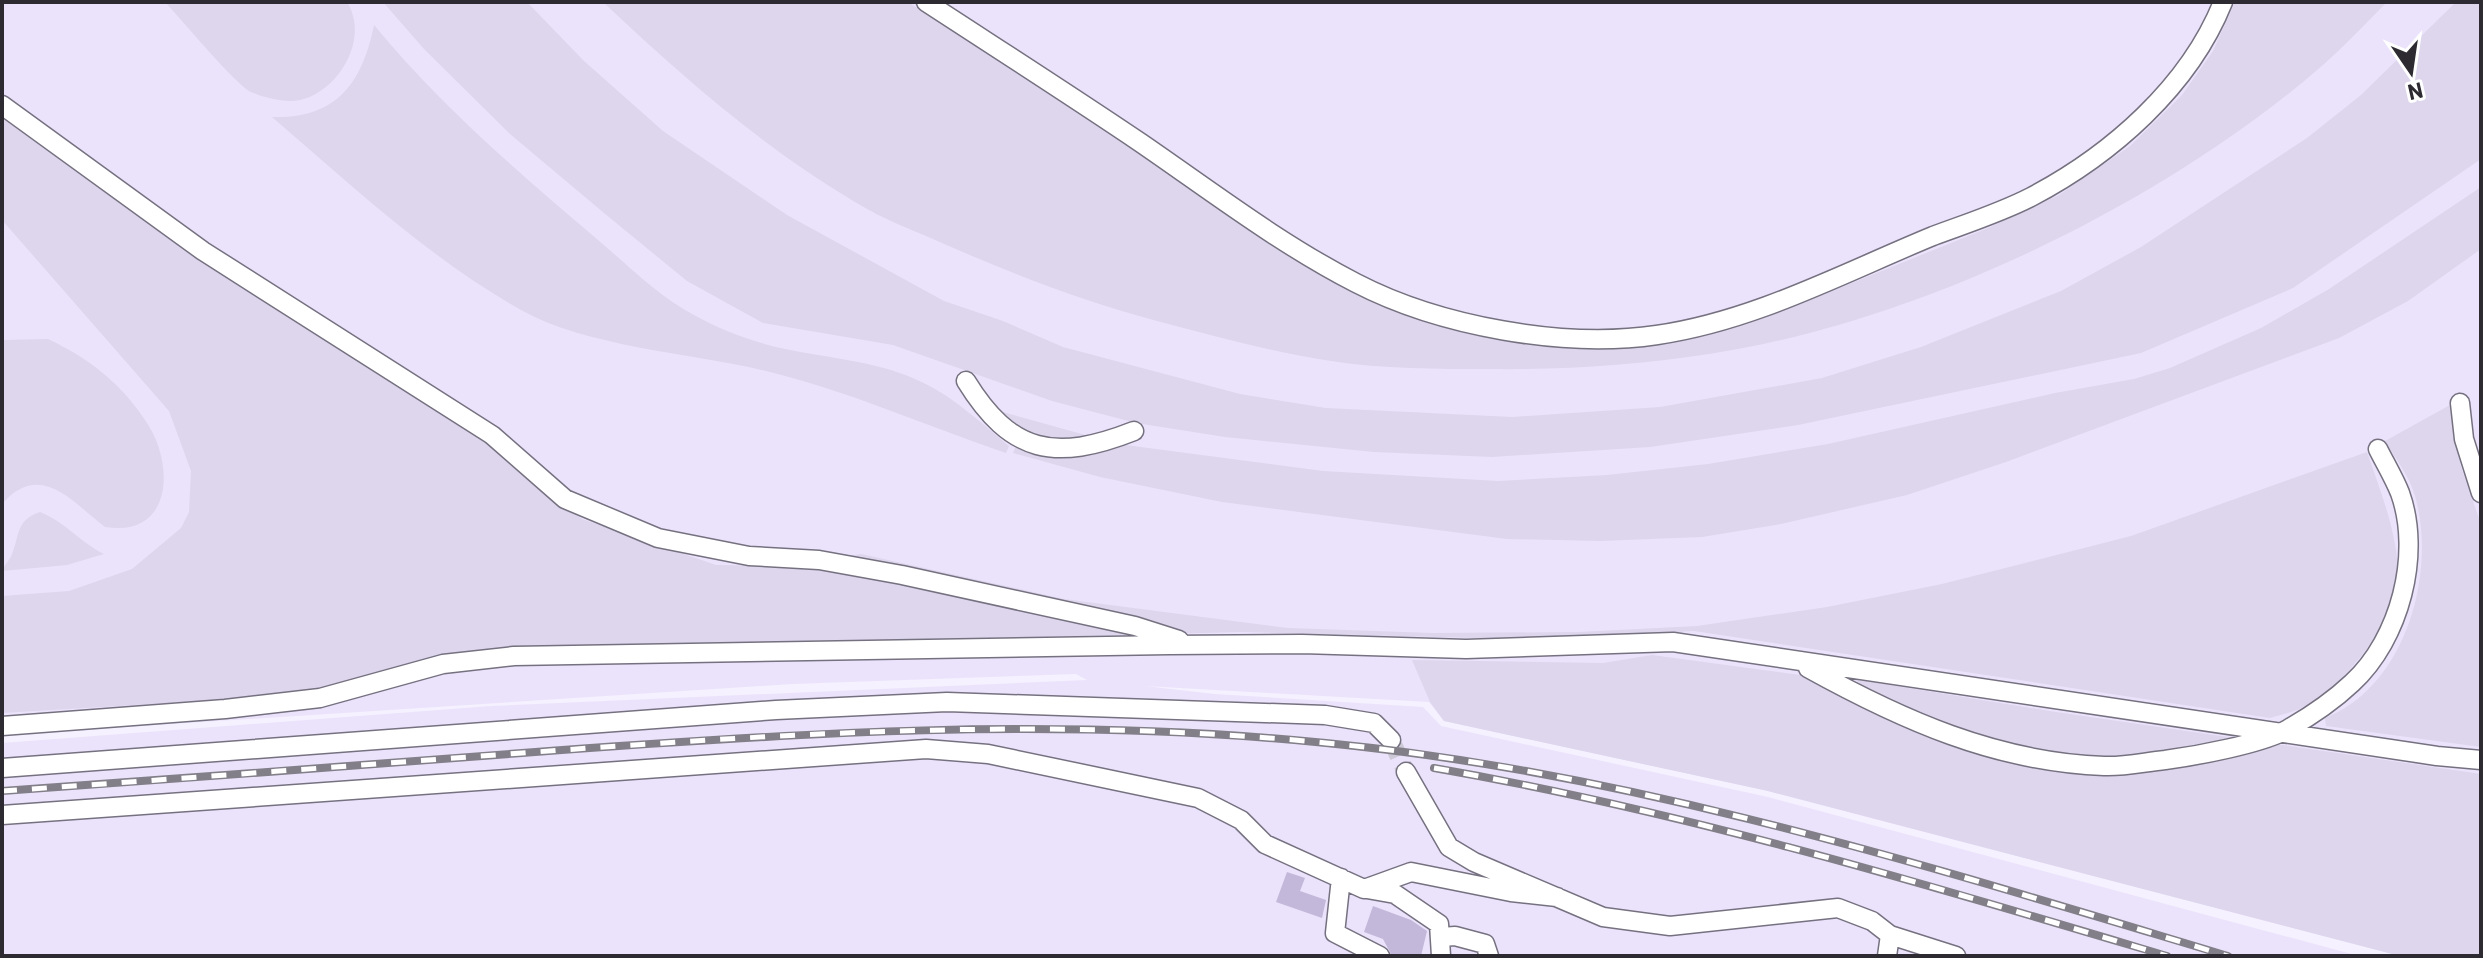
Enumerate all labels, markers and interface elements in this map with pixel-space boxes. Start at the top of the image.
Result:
north arrow [2371,32,2451,112]
text: N [2406,78,2426,107]

